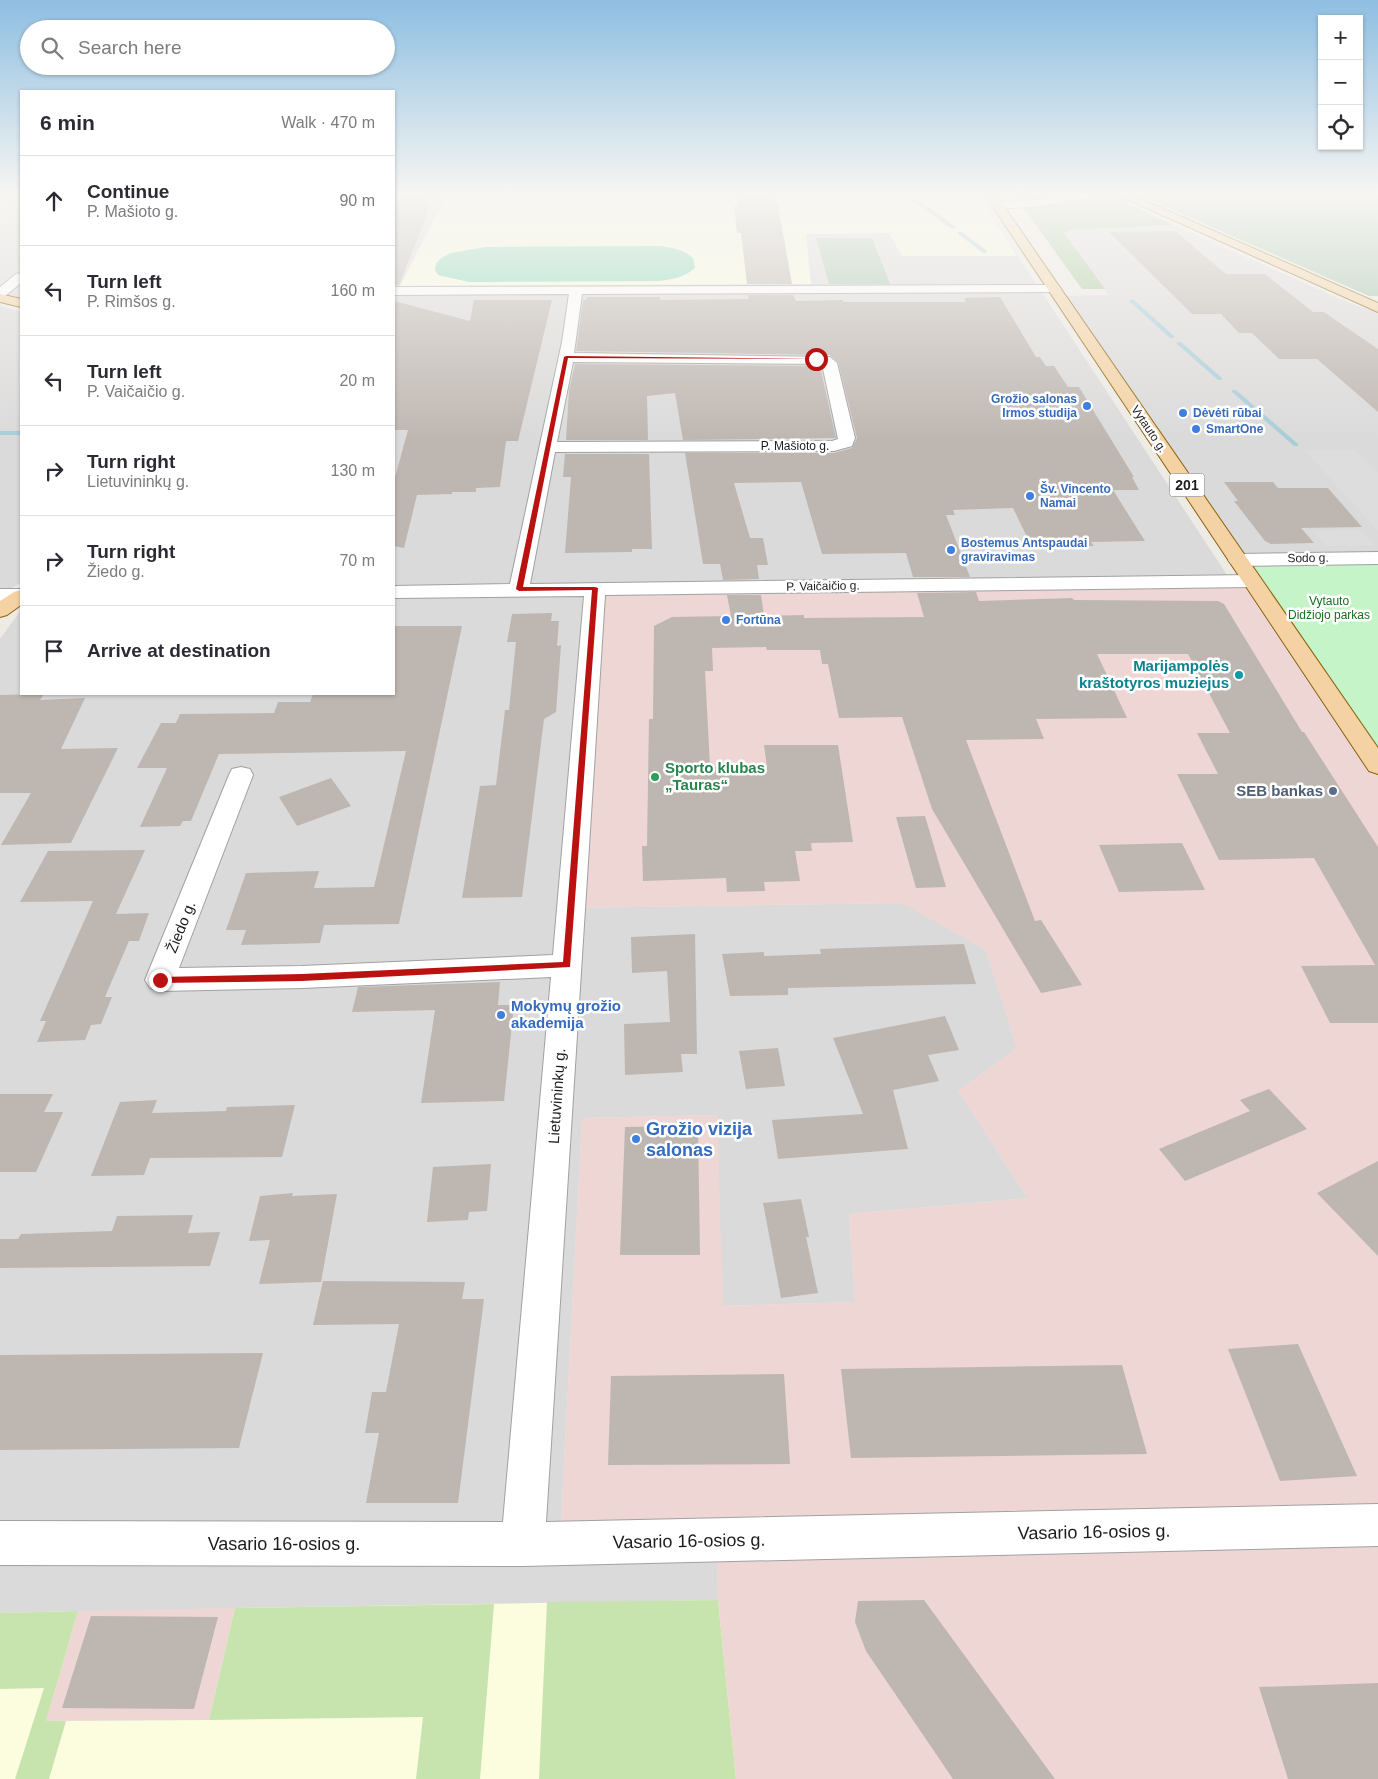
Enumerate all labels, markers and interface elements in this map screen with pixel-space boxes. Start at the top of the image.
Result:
map controls [1318,15,1363,150]
button: + [1318,15,1363,60]
search box [20,20,395,75]
icon: search [38,34,66,62]
text: Search here [78,37,182,58]
button: − [1318,60,1363,105]
button: locate [1318,105,1363,150]
text: 6 min [40,111,95,134]
text: Walk · 470 m [281,114,375,131]
text: Continue [87,181,169,202]
icon: ahead [40,187,68,215]
text: 90 m [339,192,375,209]
text: P. Mašioto g. [87,203,178,220]
text: Turn left [87,271,162,292]
icon: left [40,277,68,305]
text: 160 m [331,282,375,299]
text: P. Rimšos g. [87,293,176,310]
route start [805,348,828,371]
text: Turn left [87,361,162,382]
icon: left [40,367,68,395]
text: 20 m [339,372,375,389]
text: P. Vaičaičio g. [87,383,185,400]
place label: Grožio salonas Irmos studija [991,392,1077,420]
marker: Grožio salonas Irmos studija [1081,400,1093,412]
street label: Vytauto g. [1128,403,1170,455]
place label: Dėvėti rūbai [1193,406,1262,420]
marker: Dėvėti rūbai [1177,407,1189,419]
place label: SmartOne [1206,422,1264,436]
marker: SmartOne [1190,423,1202,435]
street label: P. Mašioto g. [761,439,829,453]
text: Turn right [87,451,175,472]
icon: right [40,457,68,485]
text: 130 m [331,462,375,479]
text: Lietuvininkų g. [87,473,189,490]
road number: 201 [1170,474,1204,496]
place label: Šv. Vincento Namai [1040,481,1111,510]
marker: Šv. Vincento Namai [1024,490,1036,502]
place label: Bostemus Antspaudai graviravimas [961,536,1087,564]
text: Turn right [87,541,175,562]
marker: Bostemus Antspaudai graviravimas [945,544,957,556]
icon: right [40,547,68,575]
street label: Sodo g. [1287,551,1329,565]
text: 70 m [339,552,375,569]
text: Žiedo g. [87,563,145,580]
street label: P. Vaičaičio g. [786,578,860,594]
park label: Vytauto Didžiojo parkas [1288,594,1370,622]
place label: Fortūna [736,613,781,627]
marker: Fortūna [720,614,732,626]
icon: arrive [40,637,68,665]
text: Arrive at destination [87,640,271,661]
place label: Marijampolės kraštotyros muziejus [1079,657,1229,691]
marker: Marijampolės kraštotyros muziejus [1233,669,1245,681]
place label: Sporto klubas „Tauras“ [665,759,765,793]
marker: Sporto klubas „Tauras“ [649,771,661,783]
place label: SEB bankas [1236,782,1323,799]
marker: SEB bankas [1327,785,1339,797]
street label: Žiedo g. [163,899,199,955]
route end [149,969,172,992]
place label: Mokymų grožio akademija [511,997,621,1031]
marker: Mokymų grožio akademija [495,1009,507,1021]
street label: Lietuvininkų g. [545,1048,568,1144]
place label: Grožio vizija salonas [646,1119,753,1160]
marker: Grožio vizija salonas [630,1133,642,1145]
street label: Vasario 16-osios g. [1017,1521,1171,1543]
street label: Vasario 16-osios g. [612,1530,766,1552]
street label: Vasario 16-osios g. [208,1534,360,1554]

